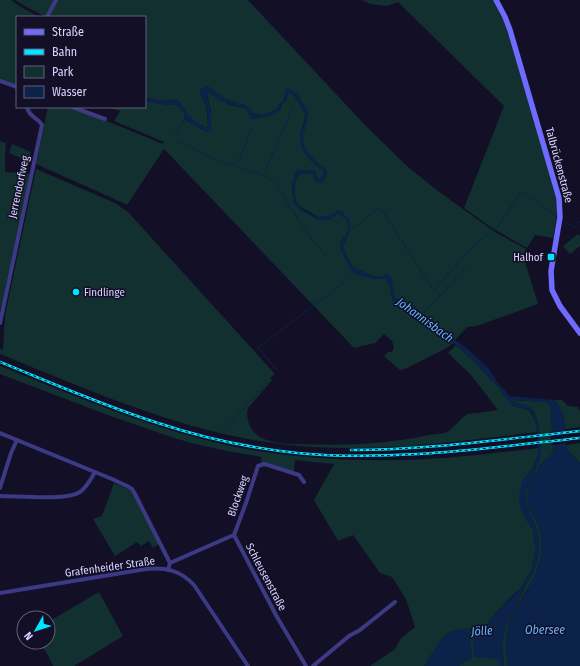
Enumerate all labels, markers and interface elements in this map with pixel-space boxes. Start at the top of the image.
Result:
legend [16,16,146,108]
text: Straße [52,25,84,39]
text: Bahn [52,45,77,59]
text: Park [52,65,74,79]
text: Wasser [52,85,87,99]
street label: Talbrückenstraße [543,126,575,204]
street label: Jerrendorfweg [6,154,32,220]
place label: Halhof [513,251,544,264]
marker: Halhof [546,252,556,262]
place label: Findlinge [84,286,125,299]
marker: Findlinge [71,287,81,297]
water label: Johannisbach [393,294,456,345]
street label: Blockweg [225,473,251,518]
street label: Schleusenstraße [243,541,289,613]
street label: Grafenheider Straße [64,554,156,580]
north arrow [16,610,56,650]
water label: Jölle [470,623,494,639]
water label: Obersee [525,623,565,637]
text: N [21,629,36,643]

